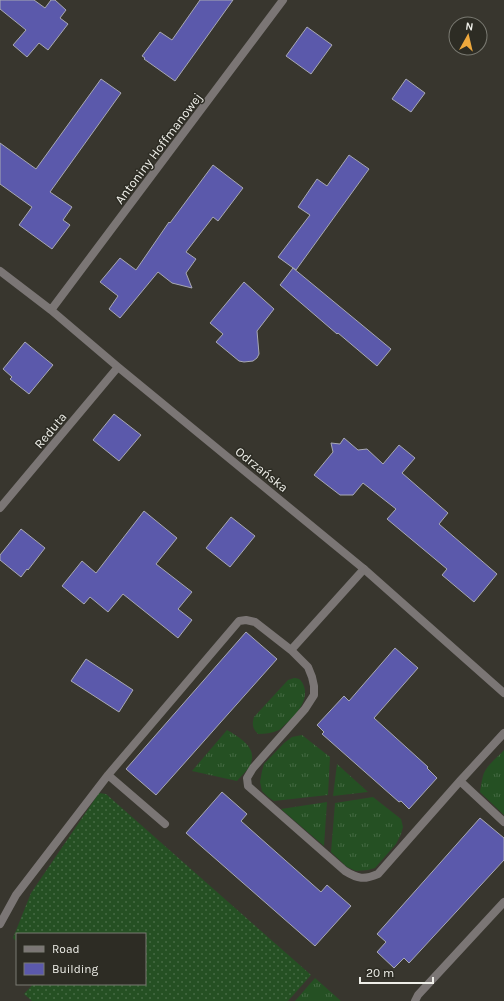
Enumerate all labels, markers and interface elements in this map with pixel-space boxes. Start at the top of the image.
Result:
north arrow [448,16,488,56]
text: N [465,20,474,34]
street label: Antoniny Hoffmanowej [112,90,205,207]
street label: Reduta [31,409,70,451]
street label: Odrzańska [232,444,291,495]
legend [16,933,146,985]
text: Road [52,942,80,956]
scale bar [360,959,433,985]
text: Building [52,962,99,976]
text: 20 m [366,966,394,980]

